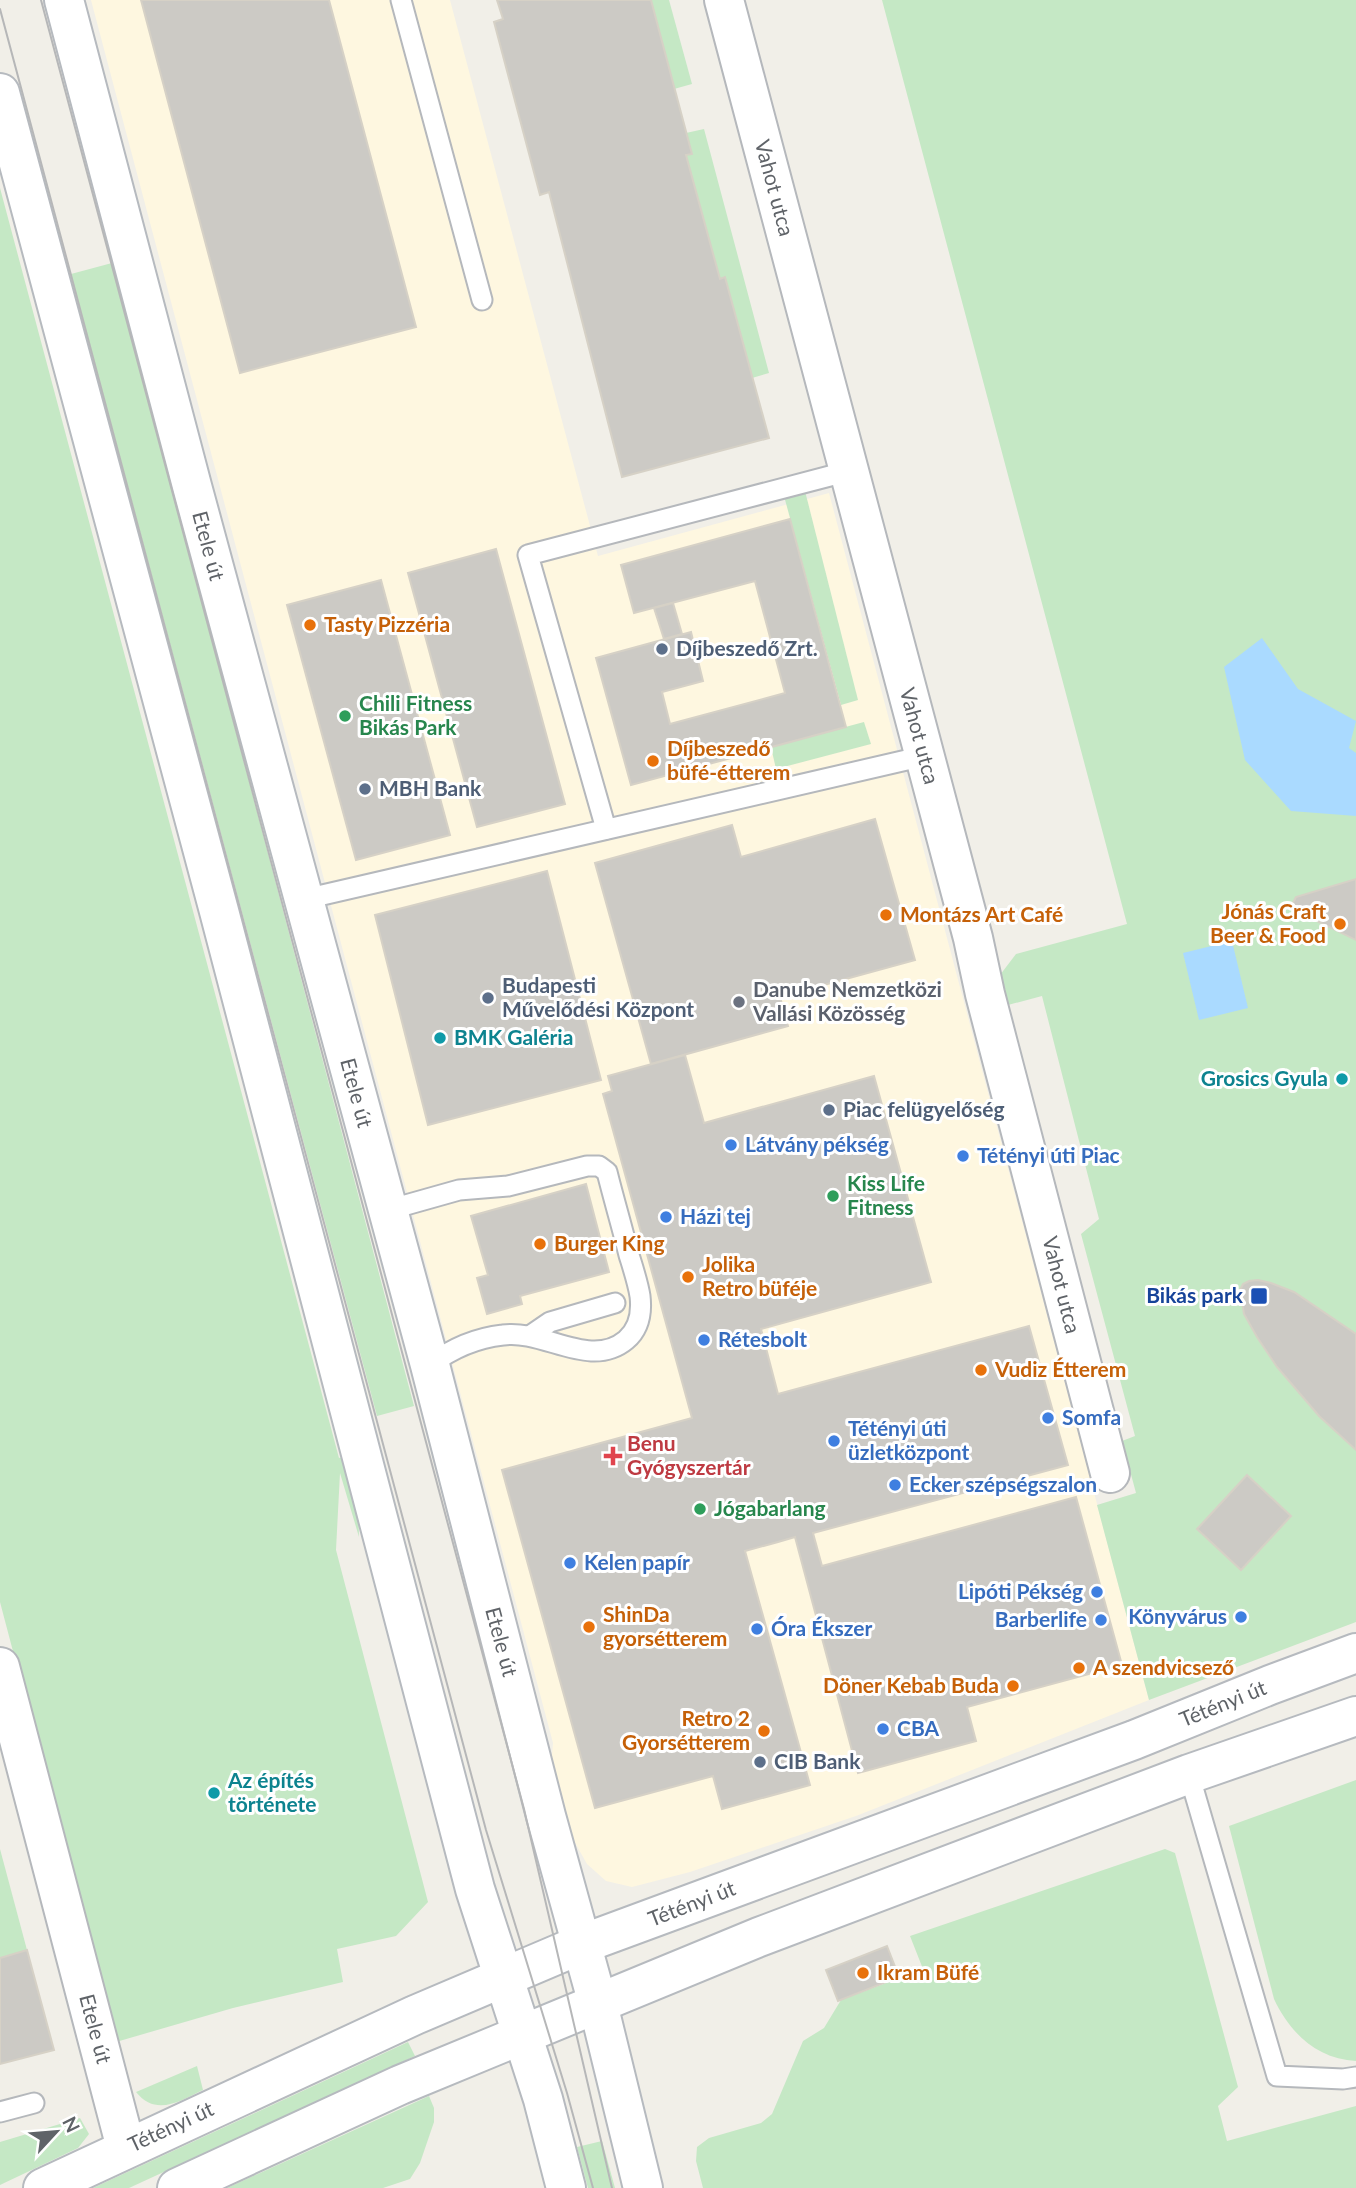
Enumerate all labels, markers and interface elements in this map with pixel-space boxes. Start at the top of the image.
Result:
street label: Vahot utca [751,137,800,239]
street label: Etele út [188,508,231,584]
place label: Tasty Pizzéria [324,611,450,636]
marker: Tasty Pizzéria [302,617,318,633]
place label: Díjbeszedő Zrt. [676,635,818,660]
marker: Díjbeszedő Zrt. [654,641,670,657]
street label: Vahot utca [896,685,945,787]
place label: Chili Fitness Bikás Park [359,690,472,739]
marker: Chili Fitness Bikás Park [337,708,353,724]
place label: Díjbeszedő büfé-étterem [667,735,790,784]
marker: Díjbeszedő büfé-étterem [645,753,661,769]
place label: MBH Bank [379,775,482,800]
marker: MBH Bank [357,781,373,797]
place label: Jónás Craft Beer & Food [1210,898,1326,947]
place label: Montázs Art Café [900,901,1063,926]
marker: Montázs Art Café [878,907,894,923]
marker: Jónás Craft Beer & Food [1332,916,1348,932]
place label: Budapesti Művelődési Központ [502,972,694,1021]
place label: Danube Nemzetközi Vallási Közösség [752,976,942,1025]
marker: Budapesti Művelődési Központ [480,990,496,1006]
marker: Danube Nemzetközi Vallási Közösség [731,994,747,1010]
place label: BMK Galéria [454,1024,573,1049]
marker: BMK Galéria [432,1030,448,1046]
street label: Etele út [336,1055,379,1131]
place label: Grosics Gyula [1201,1065,1328,1090]
marker: Grosics Gyula [1334,1071,1350,1087]
place label: Piac felügyelőség [843,1096,1005,1121]
marker: Piac felügyelőség [821,1102,837,1118]
place label: Látvány pékség [745,1131,889,1156]
marker: Látvány pékség [723,1137,739,1153]
place label: Tétényi úti Piac [977,1142,1120,1167]
marker: Tétényi úti Piac [955,1148,971,1164]
place label: Kiss Life Fitness [847,1170,925,1219]
marker: Kiss Life Fitness [825,1188,841,1204]
place label: Házi tej [680,1203,751,1228]
marker: Házi tej [658,1209,674,1225]
place label: Burger King [554,1230,664,1255]
street label: Vahot utca [1038,1234,1087,1336]
marker: Burger King [532,1236,548,1252]
place label: Jolika Retro büféje [702,1251,817,1300]
marker: Jolika Retro büféje [680,1269,696,1285]
place label: Bikás park [1146,1282,1244,1307]
marker: Bikás park [1249,1286,1269,1306]
place label: Rétesbolt [718,1326,807,1351]
marker: Rétesbolt [696,1332,712,1348]
place label: Vudiz Étterem [994,1356,1126,1381]
marker: Vudiz Étterem [973,1362,989,1378]
place label: Somfa [1062,1404,1121,1429]
marker: Somfa [1040,1410,1056,1426]
place label: Tétényi úti üzletközpont [848,1415,970,1464]
place label: Benu Gyógyszertár [627,1430,751,1479]
marker: Tétényi úti üzletközpont [826,1433,842,1449]
marker: Benu Gyógyszertár [605,1448,621,1464]
place label: Ecker szépségszalon [909,1471,1097,1496]
marker: Ecker szépségszalon [887,1477,903,1493]
place label: Jógabarlang [714,1495,826,1520]
marker: Jógabarlang [692,1501,708,1517]
place label: Kelen papír [584,1549,690,1574]
marker: Kelen papír [562,1555,578,1571]
place label: Lipóti Pékség [958,1578,1083,1603]
marker: Lipóti Pékség [1089,1584,1105,1600]
place label: ShinDa gyorsétterem [603,1601,727,1650]
place label: Könyvárus [1128,1603,1227,1628]
street label: Etele út [481,1604,524,1680]
place label: Barberlife [995,1606,1087,1631]
marker: Könyvárus [1233,1609,1249,1625]
marker: Barberlife [1093,1612,1109,1628]
place label: Óra Ékszer [771,1615,872,1640]
marker: ShinDa gyorsétterem [581,1619,597,1635]
marker: Óra Ékszer [749,1621,765,1637]
place label: A szendvicsező [1092,1654,1234,1679]
marker: A szendvicsező [1071,1660,1087,1676]
place label: Döner Kebab Buda [823,1672,999,1697]
street label: Tétényi út [1175,1674,1270,1731]
marker: Döner Kebab Buda [1005,1678,1021,1694]
place label: Retro 2 Gyorsétterem [622,1705,750,1754]
place label: CBA [897,1715,939,1740]
marker: CBA [875,1721,891,1737]
marker: Retro 2 Gyorsétterem [756,1723,772,1739]
place label: CIB Bank [774,1748,861,1773]
marker: CIB Bank [752,1754,768,1770]
place label: Az építés története [227,1767,316,1816]
marker: Az építés története [206,1785,222,1801]
street label: Tétényi út [644,1874,739,1931]
place label: Ikram Büfé [877,1959,979,1984]
marker: Ikram Büfé [855,1965,871,1981]
street label: Etele út [75,1991,118,2067]
street label: Tétényi út [124,2095,217,2156]
north arrow [21,2097,91,2167]
text: N [58,2113,85,2136]

